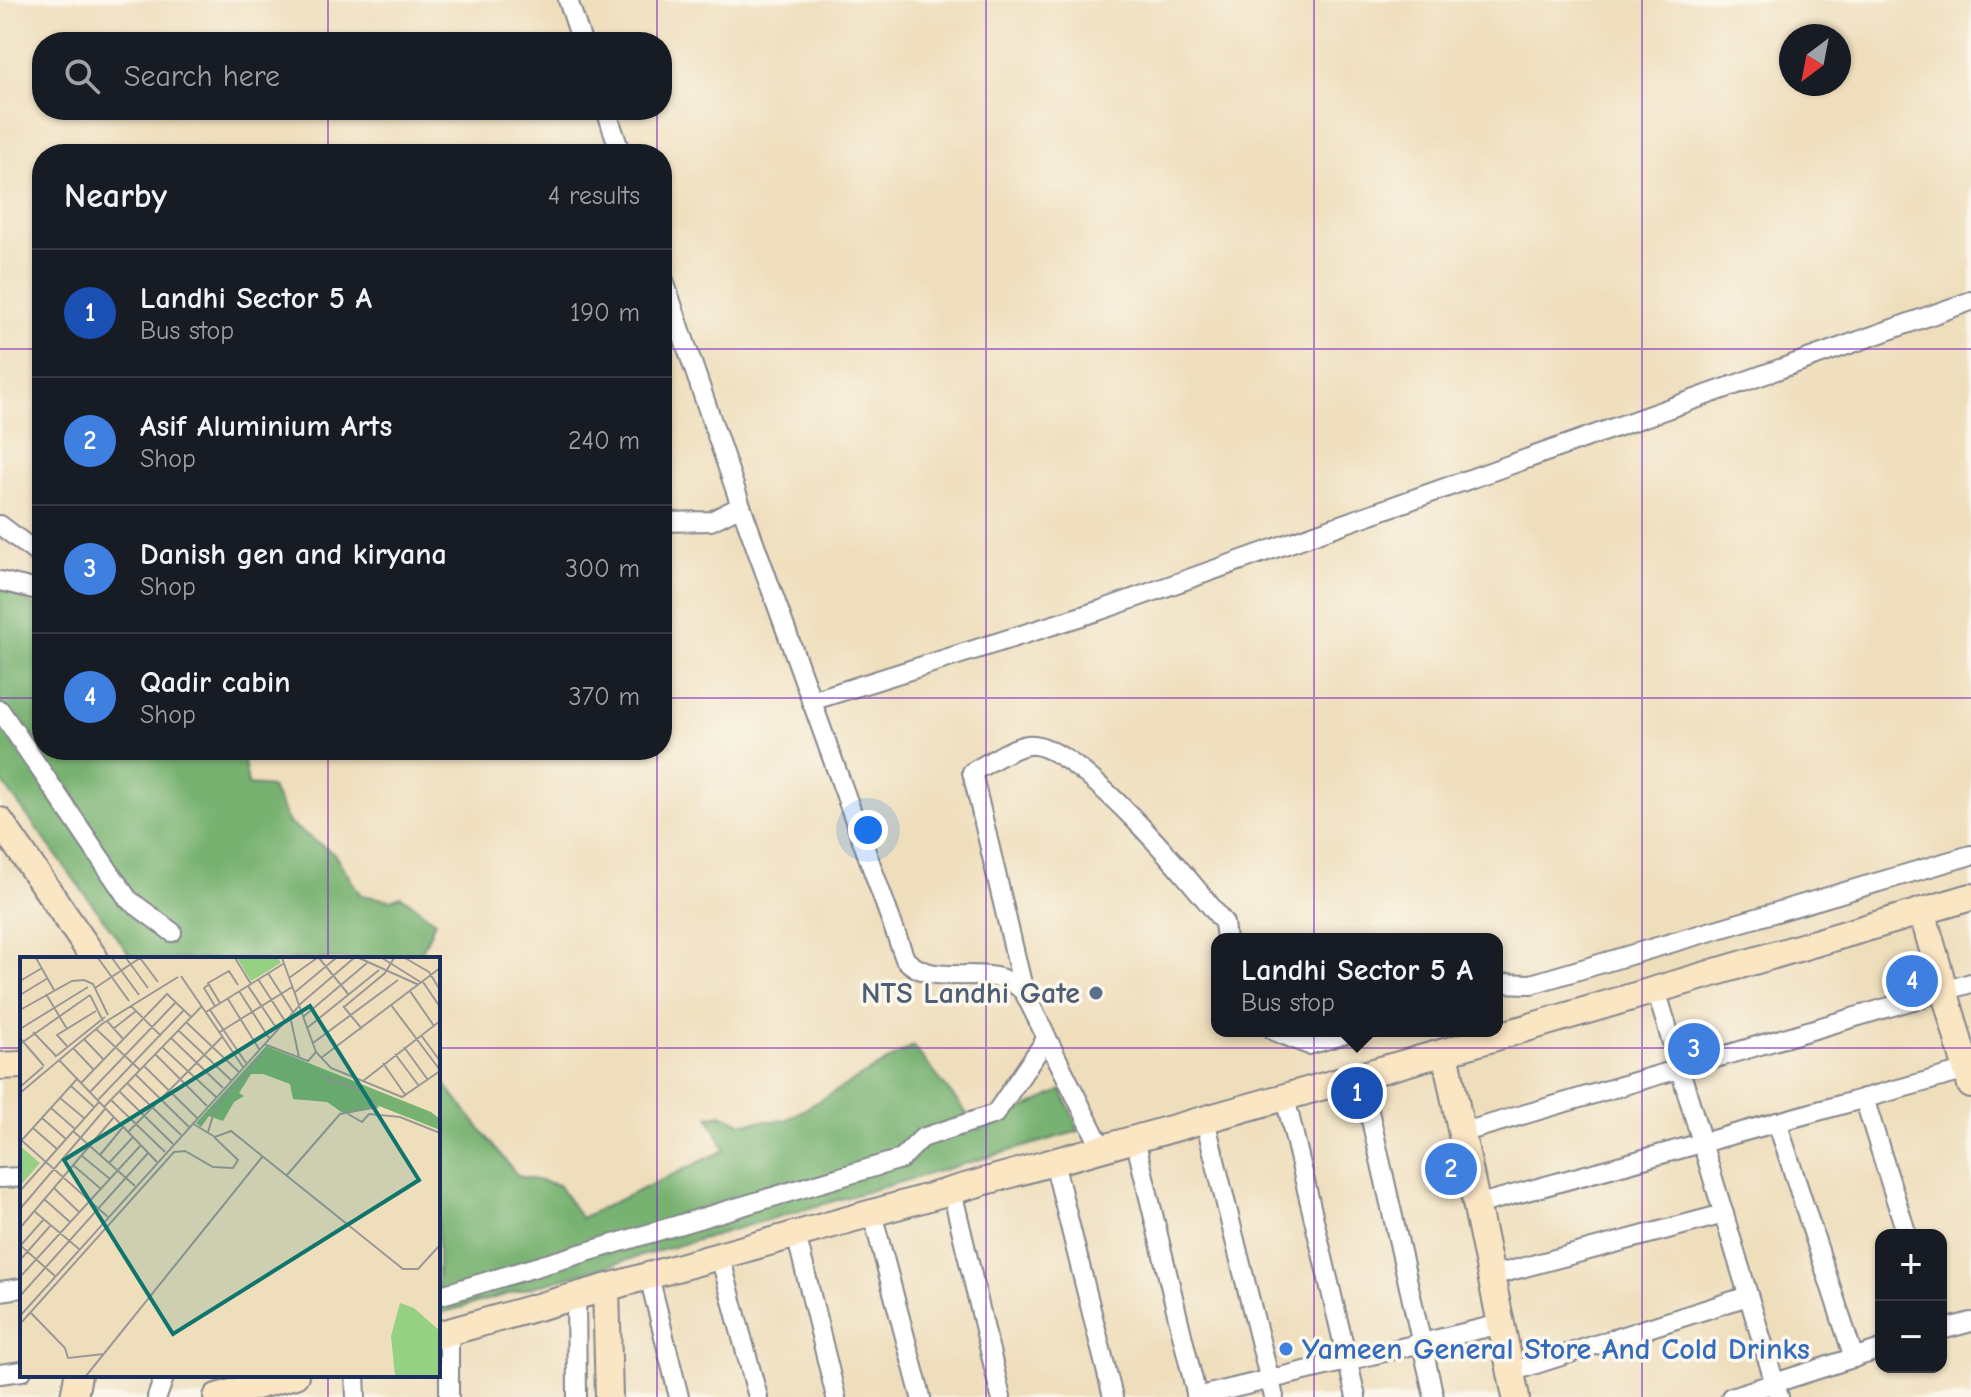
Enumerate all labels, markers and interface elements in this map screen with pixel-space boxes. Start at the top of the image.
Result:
north arrow [1779,24,1851,96]
search box [32,32,672,120]
icon: search [60,54,104,98]
text: Search here [124,59,280,94]
text: Nearby [64,176,167,216]
text: 4 results [548,181,640,211]
text: Landhi Sector 5 A [140,281,372,316]
text: 1 [85,298,95,328]
text: 190 m [570,298,640,328]
text: Bus stop [140,316,234,346]
text: Asif Aluminium Arts [140,409,392,444]
text: 2 [84,426,96,456]
text: 240 m [568,426,640,456]
text: Shop [140,444,196,474]
text: Danish gen and kiryana [140,537,447,572]
text: 3 [84,554,96,584]
text: 300 m [565,554,640,584]
text: Shop [140,572,196,602]
text: Qadir cabin [140,665,290,700]
text: 4 [84,682,96,712]
text: 370 m [569,682,640,712]
text: Shop [140,700,196,730]
your location [848,810,888,850]
popup [1211,933,1503,1037]
pin: 4 [1886,951,1938,1011]
text: Landhi Sector 5 A [1241,953,1473,988]
inset map [20,957,440,1377]
place label: NTS Landhi Gate [861,976,1080,1011]
marker: NTS Landhi Gate [1087,984,1105,1002]
text: Bus stop [1241,988,1335,1018]
pin: 3 [1668,1019,1720,1079]
pin: 1 [1331,1063,1383,1123]
pin: 2 [1425,1139,1477,1199]
map controls [1875,1229,1947,1373]
button: + [1875,1229,1947,1301]
button: − [1875,1301,1947,1373]
place label: Yameen General Store And Cold Drinks [1302,1332,1810,1367]
marker: Yameen General Store And Cold Drinks [1277,1340,1295,1358]

